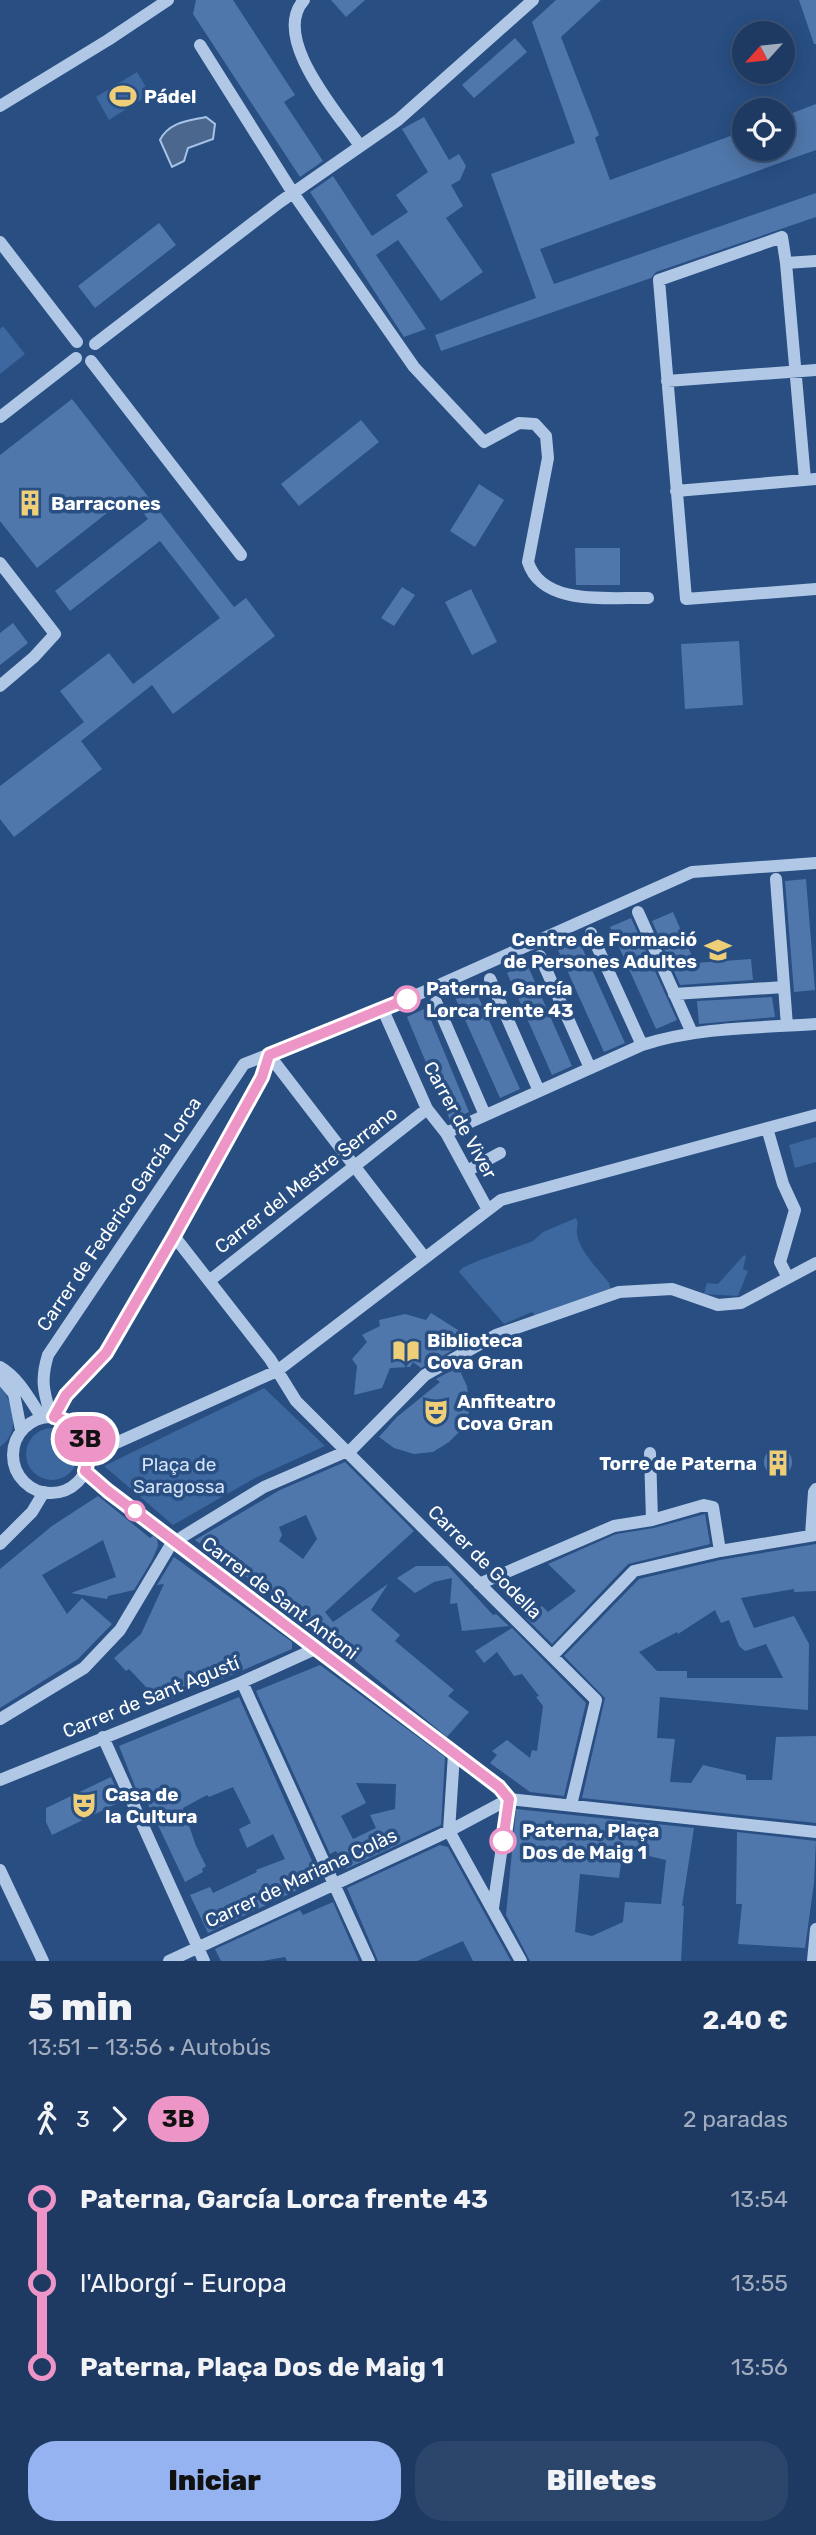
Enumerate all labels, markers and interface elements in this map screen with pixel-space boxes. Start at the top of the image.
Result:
north arrow [732,21,794,84]
map controls [732,21,795,161]
sports icon: Pádel [108,81,138,111]
place label: Pádel [144,85,197,108]
button: locate [732,98,795,161]
building icon: Barracones [15,488,45,518]
place label: Barracones [51,492,161,515]
place label: Centre de Formació de Persones Adultes [504,928,697,973]
school or university icon: Centre de Formació de Persones Adultes [703,935,733,965]
place label: Paterna, García Lorca frente 43 [426,977,574,1022]
marker: Paterna, García Lorca frente 43 [394,986,420,1012]
street label: Carrer de Viver [418,1057,502,1183]
street label: Carrer de Federico García Lorca [32,1093,206,1335]
street label: Carrer del Mestre Serrano [210,1102,402,1258]
place label: Biblioteca Cova Gran [427,1329,523,1374]
library icon: Biblioteca Cova Gran [391,1336,421,1366]
place label: Anfiteatro Cova Gran [457,1390,556,1435]
theatre icon: Anfiteatro Cova Gran [421,1397,451,1427]
line badge: 3B [54,1416,116,1462]
text: 3B [69,1425,101,1453]
building icon: Torre de Paterna [763,1448,793,1478]
place label: Torre de Paterna [599,1452,757,1475]
park label: Plaça de Saragossa [133,1453,225,1498]
street label: Carrer de Godella [423,1500,547,1624]
unlabelled marker [125,1501,145,1521]
street label: Carrer de Sant Antoni [197,1532,363,1664]
street label: Carrer de Sant Agustí [59,1651,244,1743]
place label: Casa de la Cultura [105,1783,197,1828]
theatre icon: Casa de la Cultura [69,1790,99,1820]
place label: Paterna, Plaça Dos de Maig 1 [522,1819,659,1864]
street label: Carrer de Mariana Colàs [201,1823,401,1933]
marker: Paterna, Plaça Dos de Maig 1 [490,1828,516,1854]
text: 5 min [28,1984,133,2030]
text: 2.40 € [703,2005,788,2036]
text: 13:51 – 13:56 · Autobús [28,2033,271,2061]
icon: walk [28,2100,66,2138]
icon: forward [100,2100,138,2138]
text: 3 [76,2105,90,2133]
text: 3B [162,2105,195,2133]
text: 2 paradas [683,2105,788,2133]
text: Paterna, García Lorca frente 43 [80,2184,488,2215]
text: 13:54 [731,2185,788,2213]
text: l'Alborgí - Europa [80,2268,287,2299]
text: 13:55 [731,2269,788,2297]
text: Paterna, Plaça Dos de Maig 1 [80,2352,444,2383]
text: 13:56 [731,2353,788,2381]
button: Iniciar [28,2441,401,2521]
button: Billetes [415,2441,788,2521]

